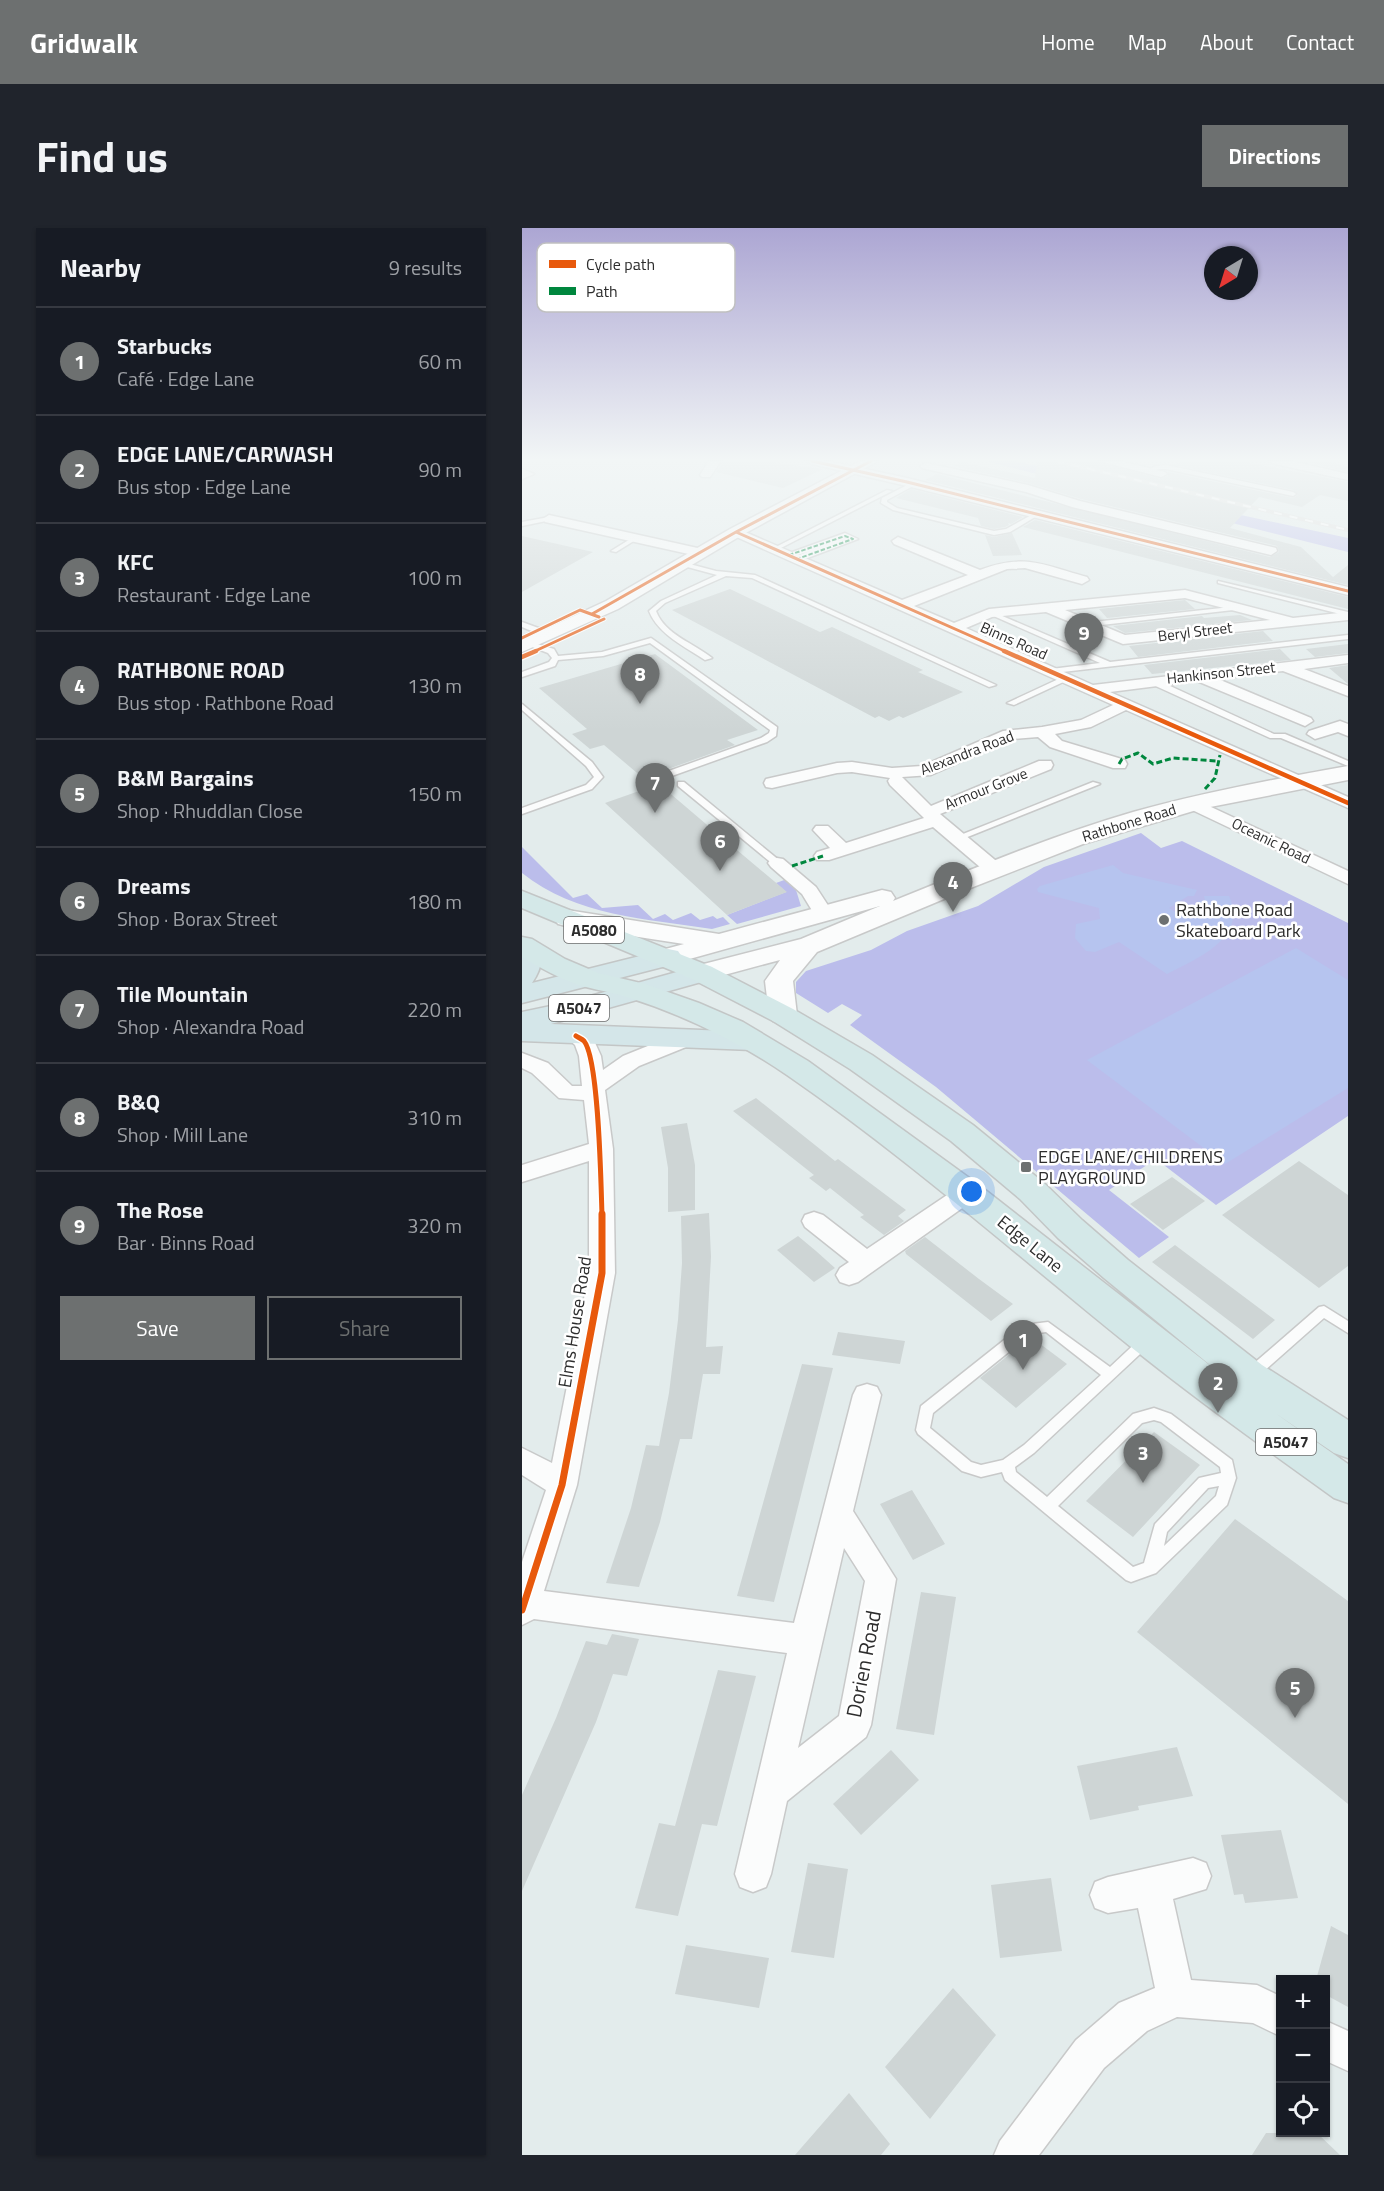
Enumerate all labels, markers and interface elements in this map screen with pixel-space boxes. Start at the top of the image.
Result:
text: Gridwalk [30,21,138,64]
text: Home [1041,26,1095,58]
text: Map [1128,26,1167,58]
text: About [1200,26,1253,58]
text: Contact [1286,26,1354,58]
text: Find us [36,124,168,188]
button: Directions [1202,125,1348,187]
legend [537,243,735,312]
north arrow [1204,246,1258,300]
text: Nearby [60,248,141,287]
text: 9 results [389,252,462,283]
text: Cycle path [586,252,655,276]
text: Path [586,279,618,303]
text: Starbucks [117,329,212,363]
text: 1 [74,346,85,377]
text: 60 m [418,346,462,377]
text: Café · Edge Lane [117,363,254,394]
text: EDGE LANE/CARWASH [117,437,334,471]
text: 2 [74,454,85,485]
text: 90 m [418,454,462,485]
text: Bus stop · Edge Lane [117,471,291,502]
text: KFC [117,545,154,579]
text: 3 [74,562,85,593]
text: 100 m [407,562,462,593]
text: Restaurant · Edge Lane [117,579,311,610]
pin: 9 [1064,614,1104,663]
street label: Beryl Street [1156,615,1234,647]
street label: Binns Road [977,616,1051,666]
text: RATHBONE ROAD [117,653,284,687]
pin: 8 [620,654,660,704]
street label: Hankinson Street [1165,655,1277,690]
text: 4 [74,670,85,701]
text: 130 m [407,670,462,701]
text: Bus stop · Rathbone Road [117,687,334,718]
street label: Alexandra Road [917,724,1017,781]
text: B&M Bargains [117,761,254,795]
street label: Armour Grove [941,761,1031,816]
pin: 7 [636,764,674,813]
text: 5 [74,778,85,809]
text: 150 m [407,778,462,809]
text: Shop · Rhuddlan Close [117,795,303,826]
street label: Rathbone Road [1079,797,1179,848]
street label: Oceanic Road [1228,812,1315,870]
pin: 6 [700,822,740,871]
pin: 4 [934,862,972,912]
text: Dreams [117,869,191,903]
text: 6 [74,886,85,917]
text: 180 m [407,886,462,917]
place label: Rathbone Road Skateboard Park [1176,896,1301,944]
text: Shop · Borax Street [117,903,278,934]
marker: Rathbone Road Skateboard Park [1157,913,1171,927]
road number: A5080 [564,917,624,943]
text: Tile Mountain [117,977,248,1011]
text: 7 [74,994,85,1025]
text: 220 m [407,994,462,1025]
road number: A5047 [549,995,609,1021]
text: Shop · Alexandra Road [117,1011,304,1042]
text: B&Q [117,1085,160,1119]
text: 8 [74,1102,85,1133]
text: 310 m [407,1102,462,1133]
text: Shop · Mill Lane [117,1119,248,1150]
place label: EDGE LANE/CHILDRENS PLAYGROUND [1038,1143,1223,1191]
marker: EDGE LANE/CHILDRENS PLAYGROUND [1019,1160,1033,1174]
your location [957,1177,986,1206]
text: The Rose [117,1193,204,1227]
street label: Edge Lane [992,1209,1069,1279]
text: 9 [74,1210,85,1241]
text: 320 m [407,1210,462,1241]
text: Bar · Binns Road [117,1227,255,1258]
street label: Elms House Road [551,1254,598,1390]
button: Save [60,1296,255,1360]
button: Share [267,1296,462,1360]
pin: 1 [1004,1320,1042,1370]
pin: 2 [1198,1364,1238,1413]
road number: A5047 [1256,1429,1316,1455]
pin: 3 [1124,1434,1162,1483]
street label: Dorien Road [837,1608,889,1720]
pin: 5 [1276,1668,1314,1718]
map controls [1276,1975,1330,2137]
button: + [1276,1975,1330,2029]
button: − [1276,2029,1330,2083]
button: locate [1276,2083,1330,2137]

